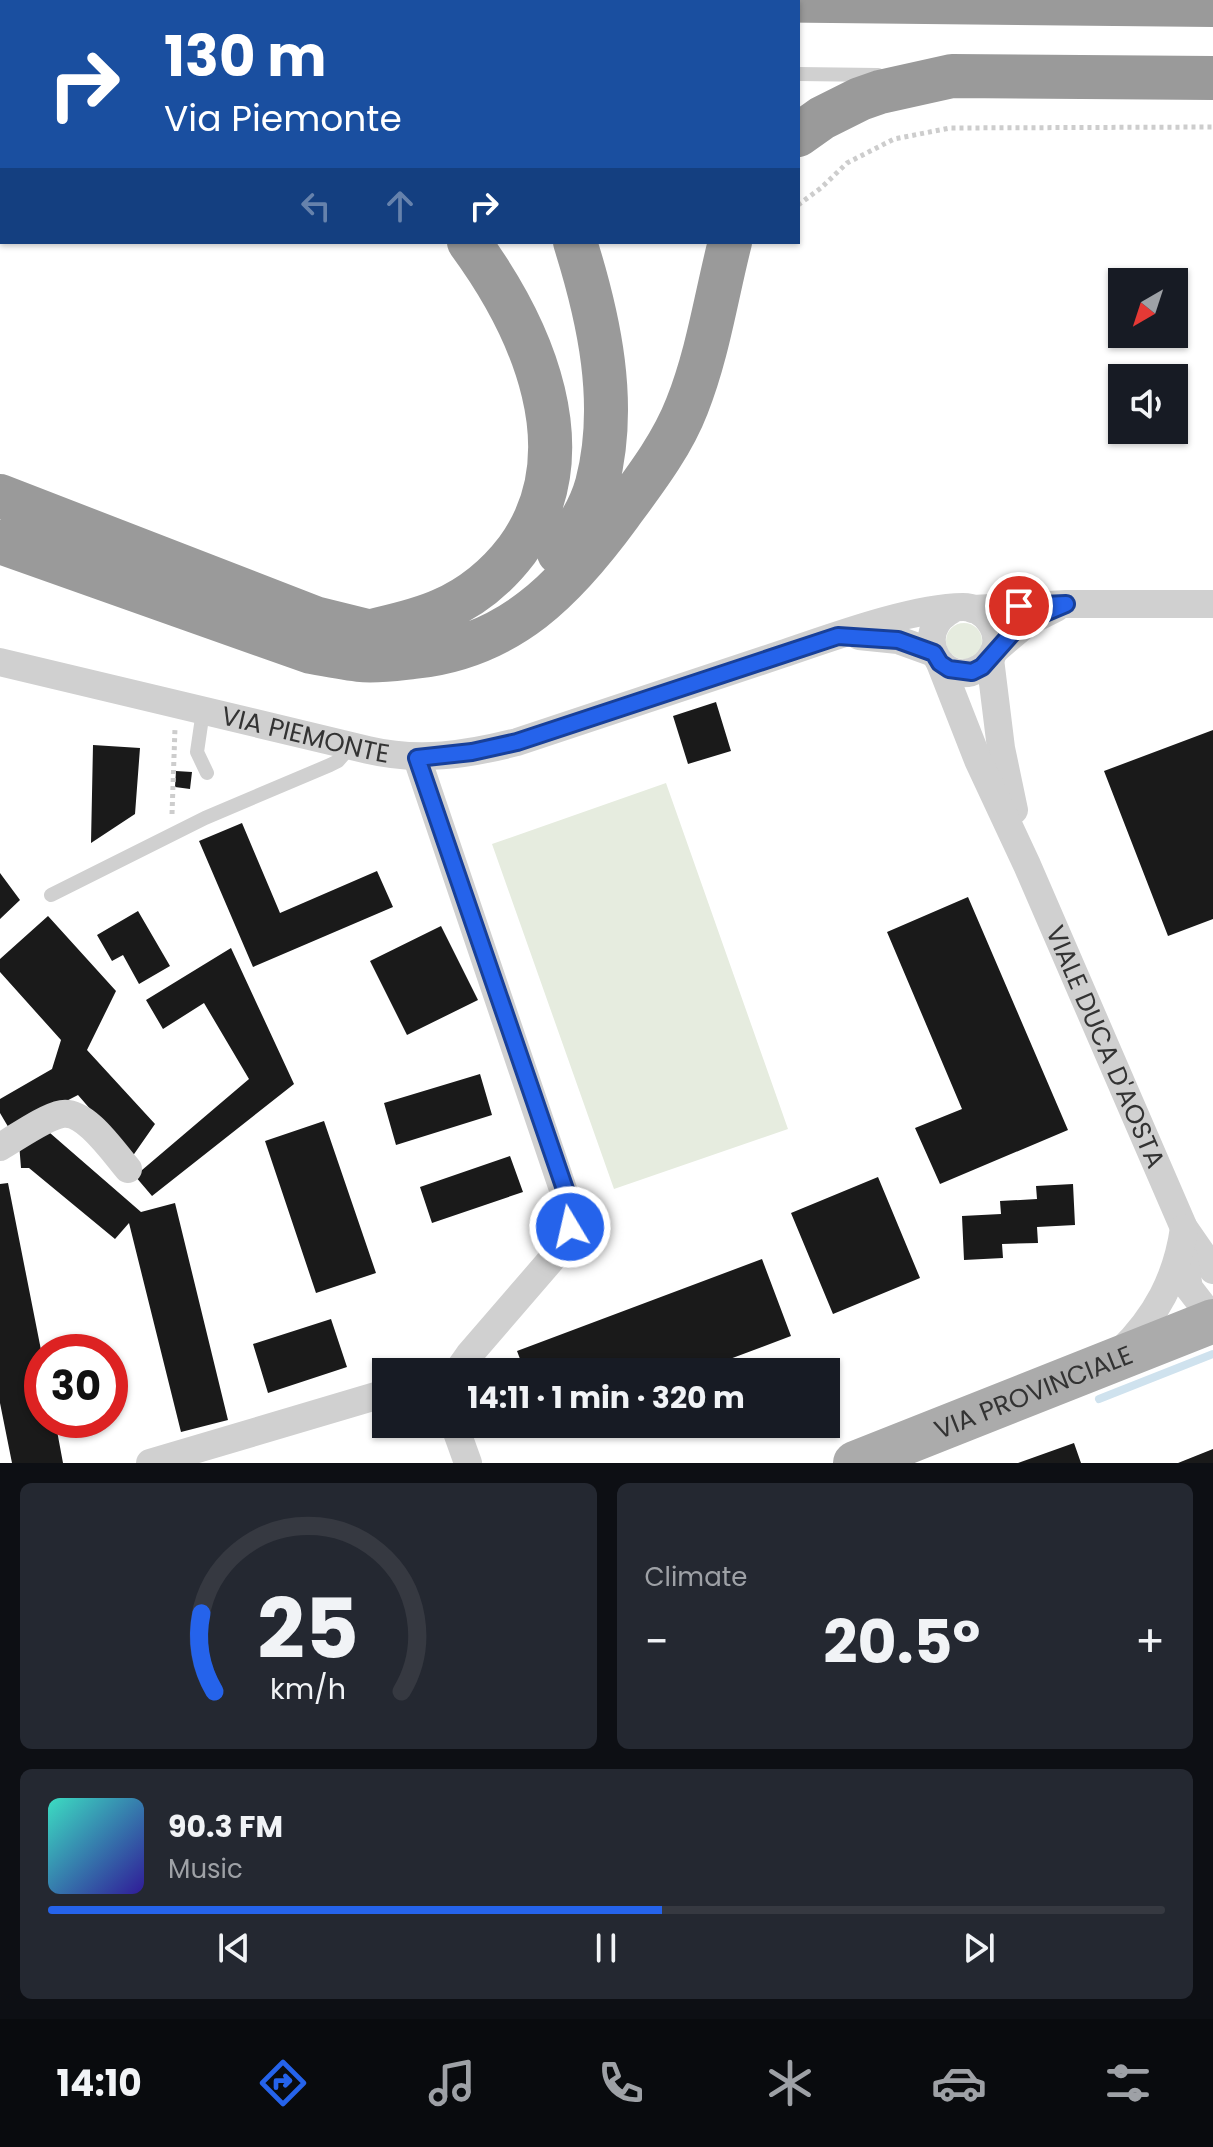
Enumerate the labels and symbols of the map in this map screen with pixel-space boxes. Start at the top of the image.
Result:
north arrow [1108,268,1188,348]
pin [985,572,1053,640]
street label: VIA PIEMONTE [218,698,392,772]
street label: VIALE DUCA D'AOSTA [1037,920,1174,1174]
position arrow [528,1185,612,1269]
speed limit sign: 30 [24,1334,128,1438]
street label: VIA PROVINCIALE [929,1337,1138,1448]

